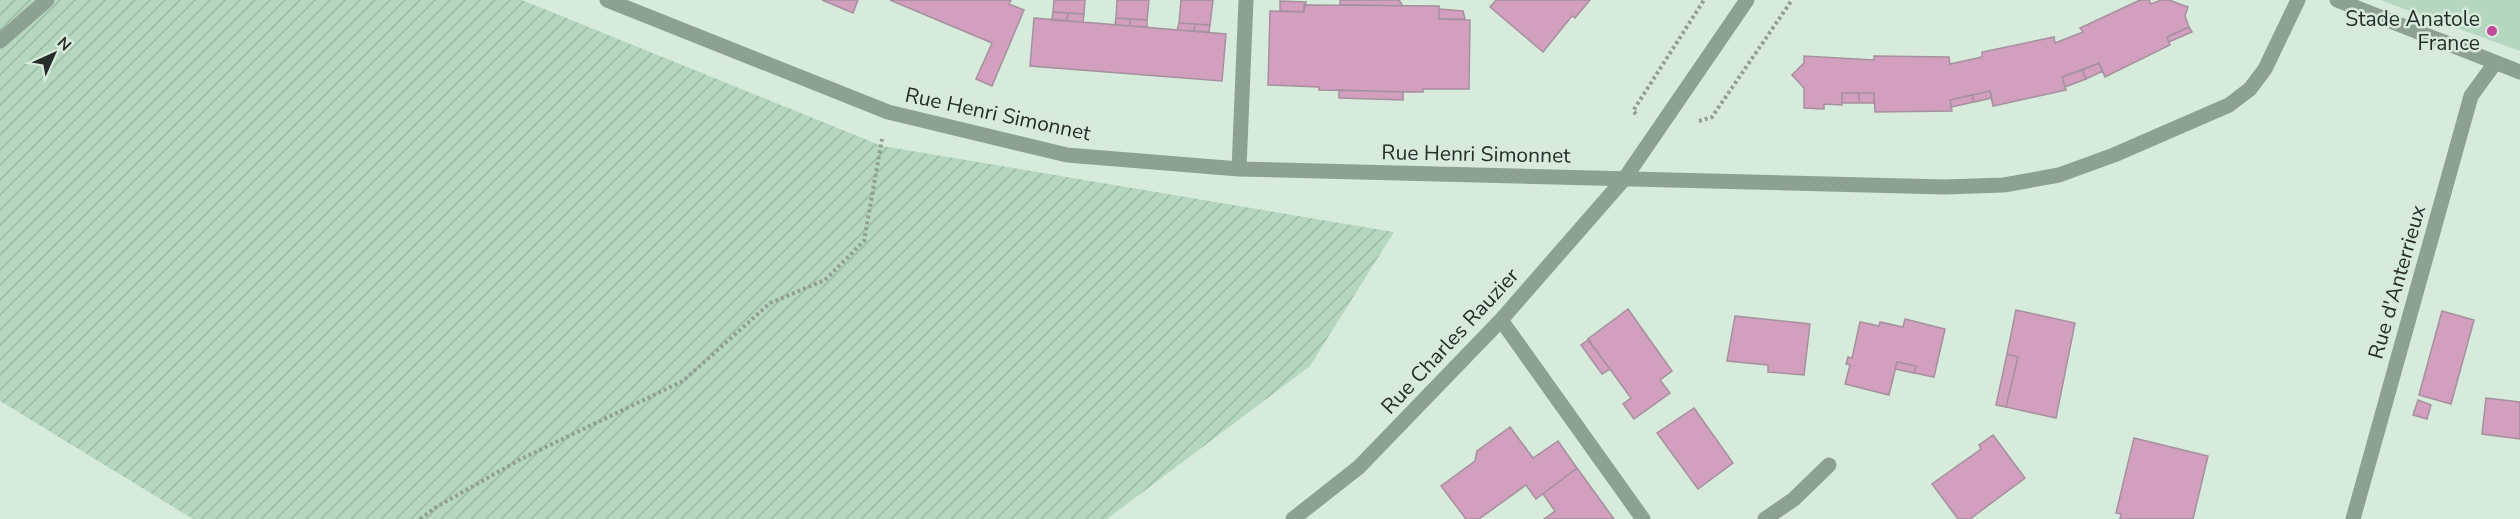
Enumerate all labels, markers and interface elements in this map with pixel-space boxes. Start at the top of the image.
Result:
place label: Stade Anatole France [2345,5,2480,57]
north arrow [24,24,84,84]
marker: Stade Anatole France [2485,24,2499,38]
text: N [52,32,76,56]
street label: Rue Henri Simonnet [903,81,1094,147]
street label: Rue Henri Simonnet [1381,138,1571,170]
street label: Rue d'Anterrieux [2362,202,2432,362]
street label: Rue Charles Rauzier [1375,262,1525,420]

